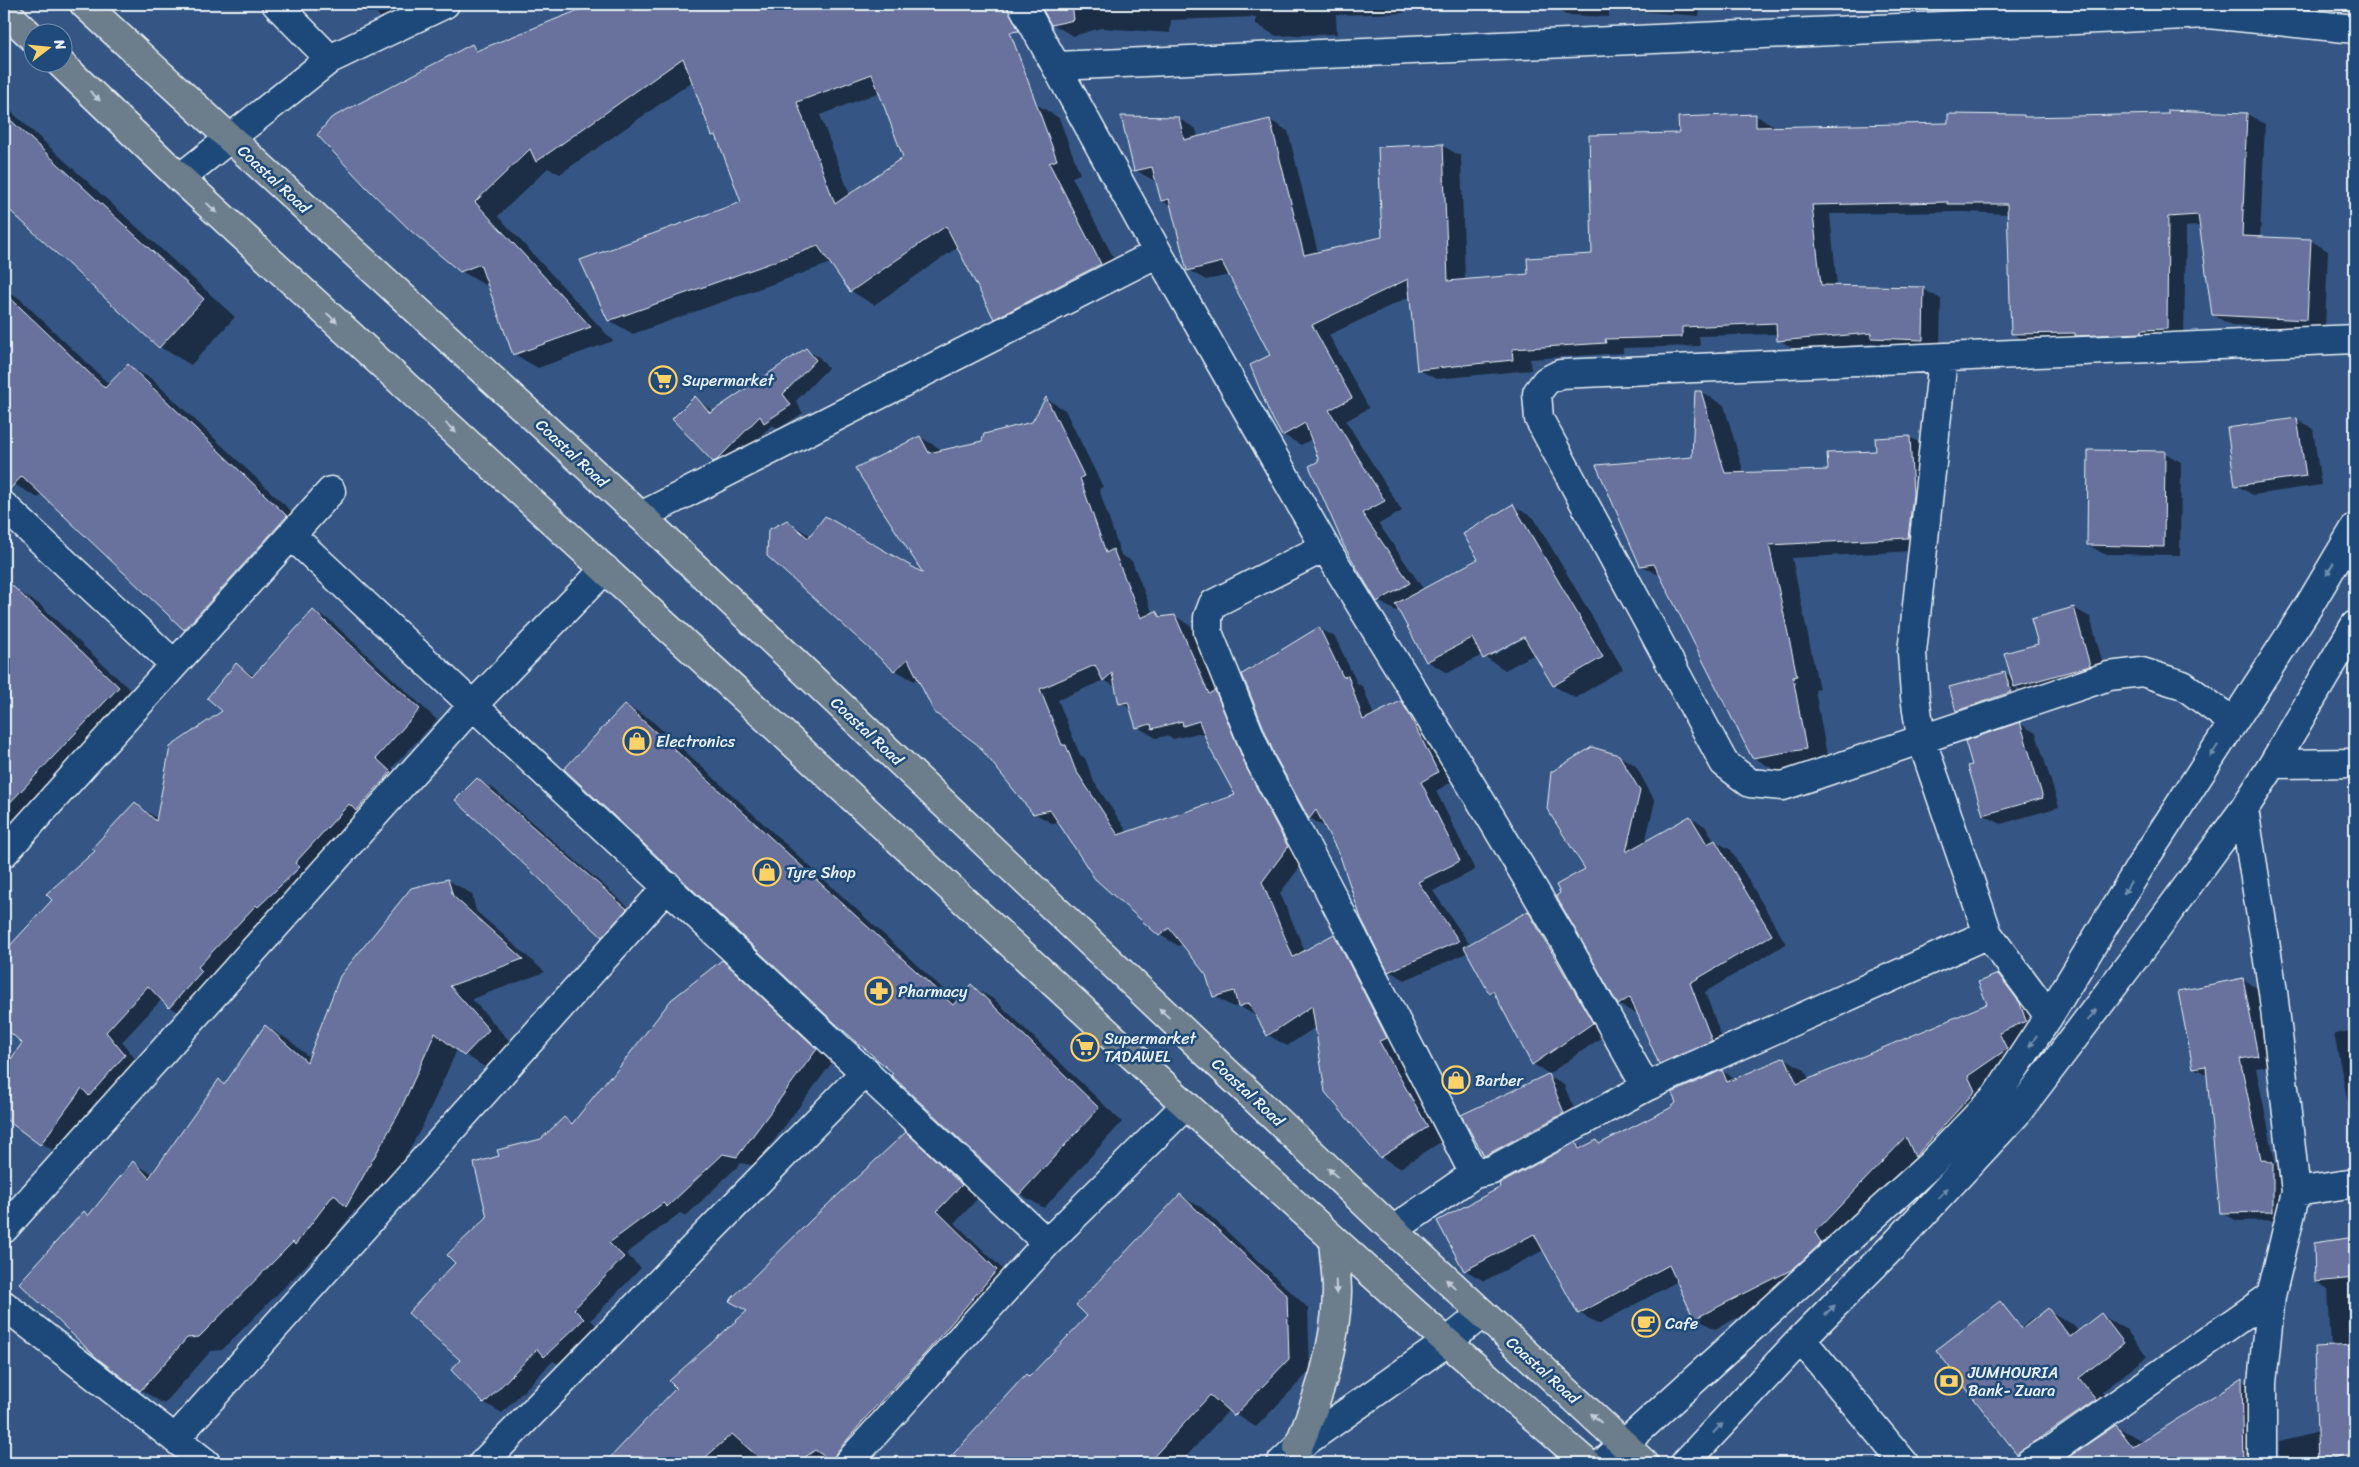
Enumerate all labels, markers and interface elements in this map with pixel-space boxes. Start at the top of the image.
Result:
north arrow [22,22,72,72]
text: N [46,35,73,53]
one-way arrow [88,90,100,102]
street label: Coastal Road [231,137,319,222]
one-way arrow [206,202,218,214]
one-way arrow [325,312,337,324]
supermarket icon: Supermarket [648,365,678,395]
place label: Supermarket [682,366,774,395]
street label: Coastal Road [529,411,617,496]
one-way arrow [445,422,457,434]
one-way arrow [2326,563,2335,576]
street label: Coastal Road [824,689,912,774]
shop icon: Electronics [622,726,652,756]
place label: Electronics [656,727,736,756]
one-way arrow [2210,744,2219,757]
shop icon: Tyre Shop [752,857,782,887]
place label: Tyre Shop [786,858,856,887]
one-way arrow [2123,881,2132,894]
pharmacy icon: Pharmacy [864,976,894,1006]
place label: Pharmacy [898,977,968,1006]
one-way arrow [1158,1007,1170,1019]
one-way arrow [2087,1009,2098,1022]
place label: Supermarket TADAWEL [1104,1024,1196,1071]
supermarket icon: Supermarket TADAWEL [1070,1032,1100,1062]
one-way arrow [2028,1034,2038,1048]
street label: Coastal Road [1205,1050,1293,1135]
shop icon: Barber [1441,1065,1471,1095]
place label: Barber [1475,1066,1524,1095]
one-way arrow [1327,1167,1339,1179]
one-way arrow [1937,1187,1949,1199]
one-way arrow [1445,1278,1457,1290]
one-way arrow [1333,1280,1341,1296]
one-way arrow [1824,1304,1836,1316]
cafe icon: Cafe [1631,1308,1661,1338]
place label: Cafe [1665,1309,1698,1338]
street label: Coastal Road [1499,1329,1588,1412]
place label: JUMHOURIA Bank- Zuara [1967,1358,2058,1405]
bank icon: JUMHOURIA Bank- Zuara [1934,1366,1964,1396]
one-way arrow [1590,1412,1602,1424]
one-way arrow [1712,1422,1724,1434]

